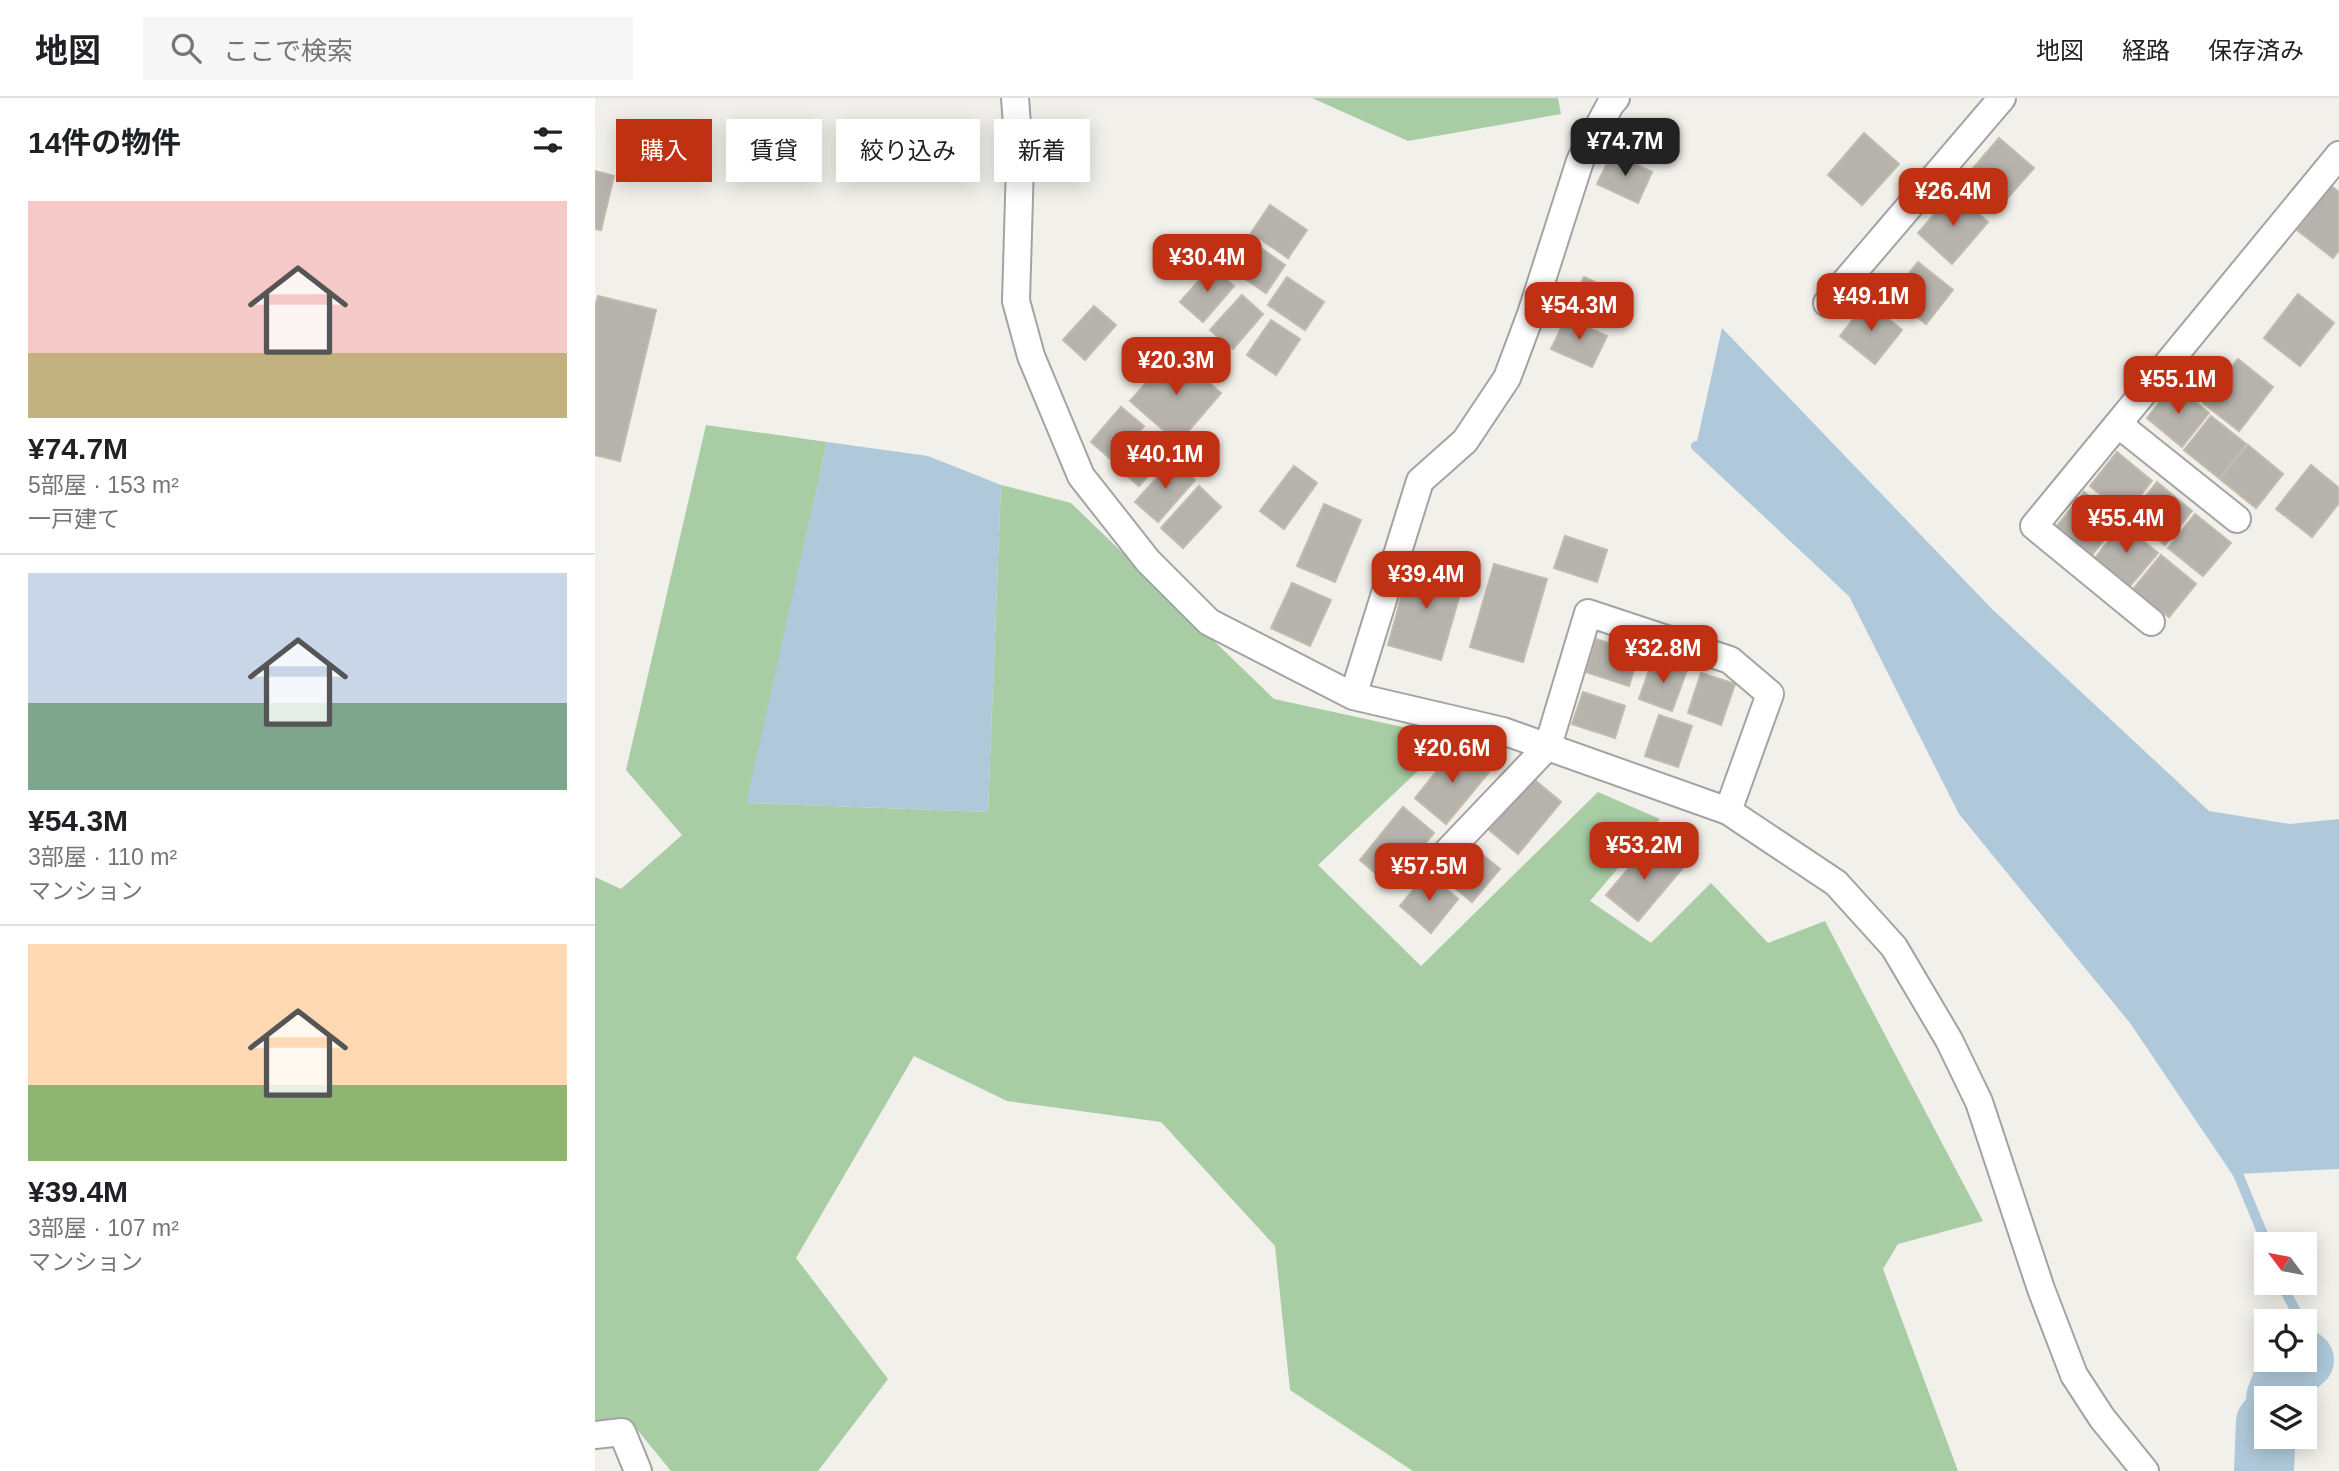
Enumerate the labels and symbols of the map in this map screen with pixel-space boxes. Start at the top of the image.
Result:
pin: ¥74.7M [1568,118,1682,178]
pin: ¥26.4M [1896,169,2010,228]
pin: ¥30.4M [1150,234,1264,294]
pin: ¥49.1M [1814,274,1928,333]
pin: ¥54.3M [1522,282,1636,342]
pin: ¥20.3M [1119,338,1233,397]
pin: ¥55.1M [2121,356,2235,416]
pin: ¥40.1M [1108,432,1222,491]
pin: ¥55.4M [2069,496,2183,555]
pin: ¥39.4M [1369,552,1483,611]
pin: ¥32.8M [1606,626,1720,685]
pin: ¥20.6M [1395,726,1509,785]
pin: ¥53.2M [1587,822,1701,882]
pin: ¥57.5M [1372,844,1486,903]
north arrow [2254,1232,2317,1295]

